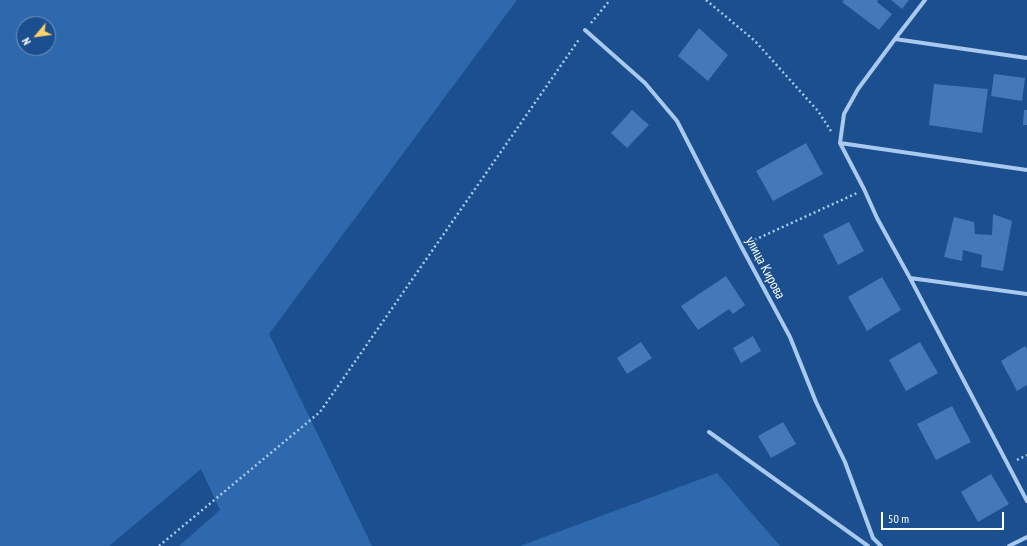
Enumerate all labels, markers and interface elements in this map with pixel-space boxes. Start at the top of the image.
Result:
north arrow [16,16,56,56]
text: N [19,35,34,47]
street label: улица Кирова [742,234,788,302]
scale bar [883,504,1006,530]
text: 50 m [888,511,909,526]

